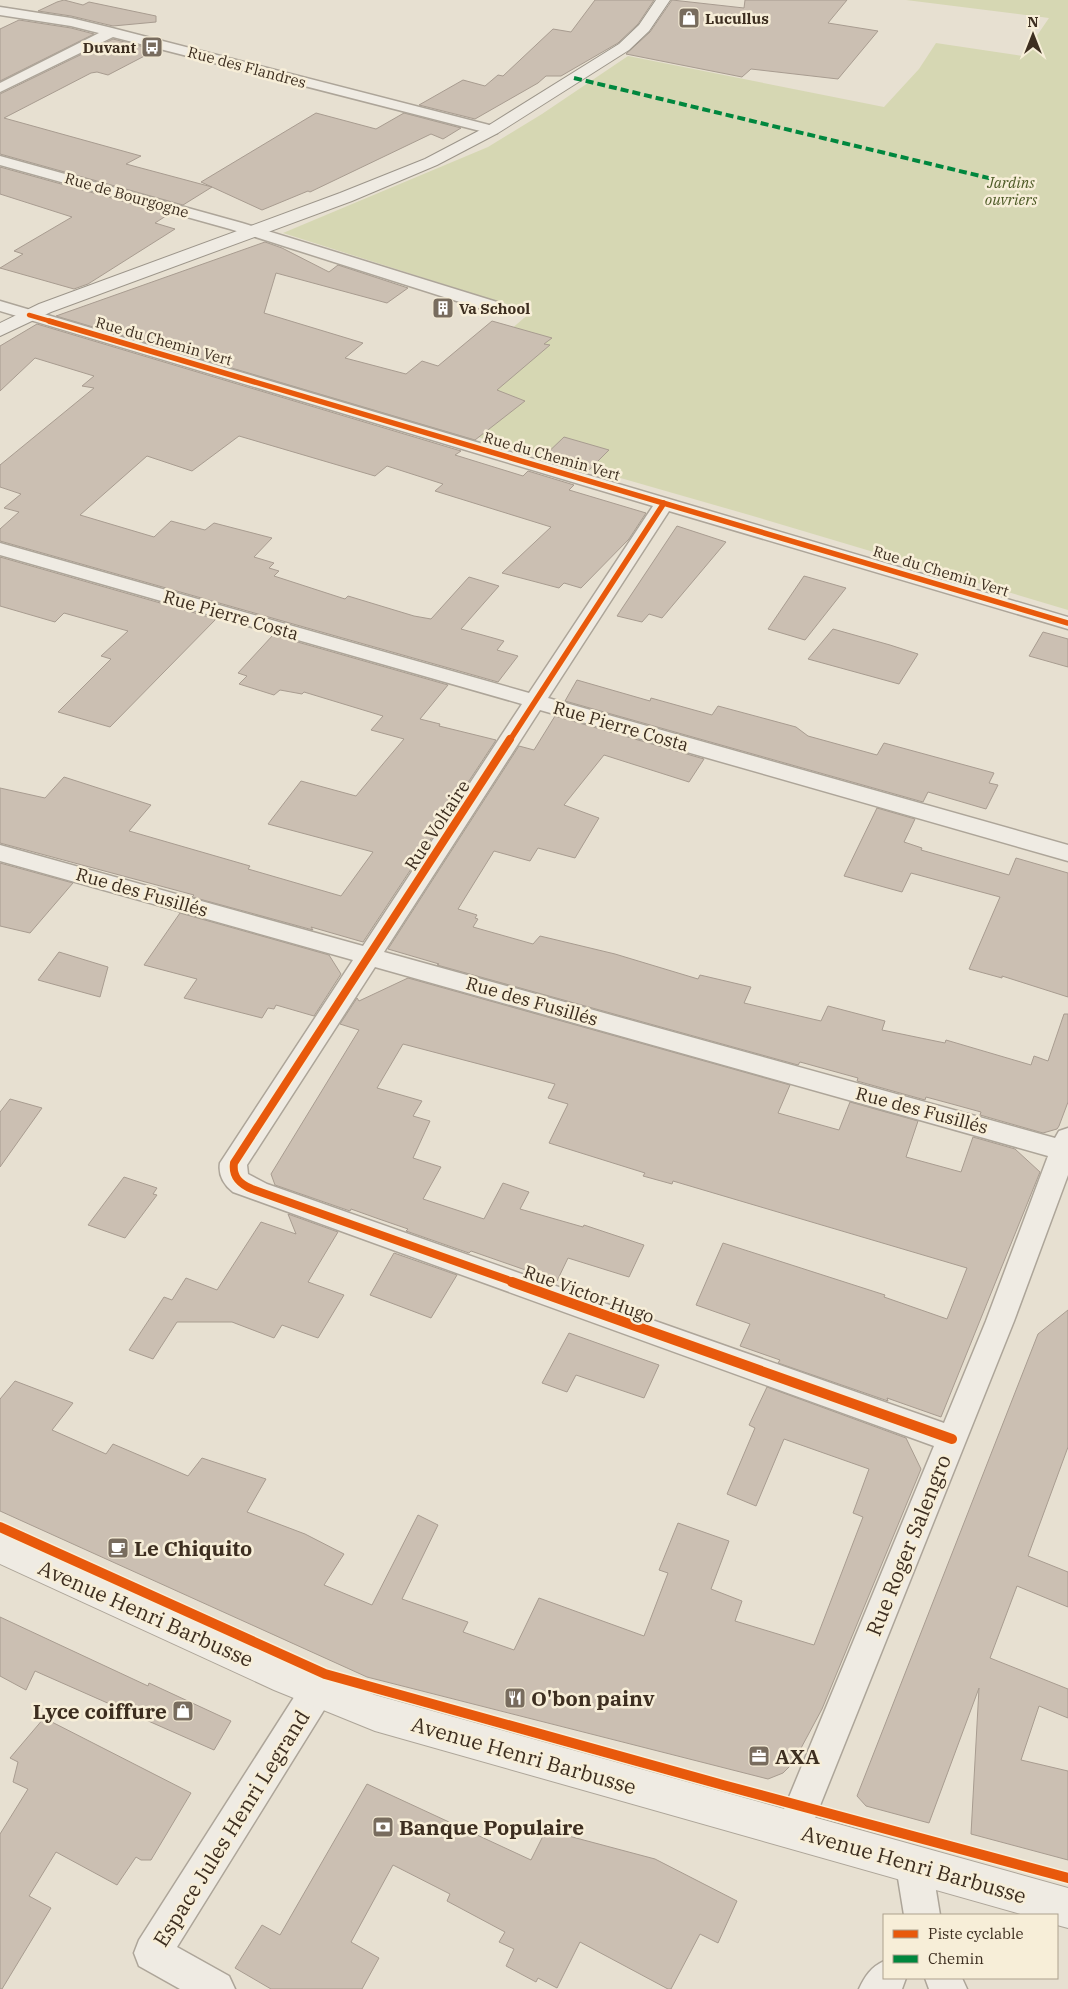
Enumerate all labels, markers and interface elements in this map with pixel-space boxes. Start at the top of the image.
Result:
shop icon: Lucullus [677,6,701,30]
place label: Lucullus [705,9,769,28]
north arrow [1008,10,1058,60]
text: N [1027,13,1039,31]
bus stop icon: Duvant [140,35,164,59]
place label: Duvant [83,38,136,57]
street label: Rue des Flandres [186,42,308,92]
street label: Rue de Bourgogne [63,168,191,222]
park label: Jardins ouvriers [985,173,1038,209]
building icon: Va School [431,296,455,320]
place label: Va School [459,299,530,318]
street label: Rue du Chemin Vert [94,312,234,370]
street label: Rue du Chemin Vert [482,427,622,485]
street label: Rue du Chemin Vert [871,541,1011,601]
street label: Rue Pierre Costa [161,585,302,645]
street label: Rue Pierre Costa [551,696,692,756]
street label: Rue Voltaire [399,776,475,874]
street label: Rue des Fusillés [73,862,211,922]
street label: Rue des Fusillés [463,971,601,1031]
street label: Rue des Fusillés [853,1081,991,1139]
street label: Rue Victor Hugo [521,1260,657,1328]
street label: Rue Roger Salengro [859,1450,957,1640]
place label: Le Chiquito [134,1534,252,1562]
cafe icon: Le Chiquito [106,1536,130,1560]
street label: Avenue Henri Barbusse [34,1553,258,1673]
place label: O'bon painv [531,1684,655,1712]
restaurant icon: O'bon painv [503,1686,527,1710]
place label: Lyce coiffure [33,1697,167,1725]
shop icon: Lyce coiffure [171,1699,195,1723]
street label: Espace Jules Henri Legrand [146,1704,316,1952]
street label: Avenue Henri Barbusse [408,1709,640,1801]
place label: AXA [775,1742,820,1770]
office icon: AXA [747,1744,771,1768]
place label: Banque Populaire [399,1813,584,1841]
bank icon: Banque Populaire [371,1815,395,1839]
street label: Avenue Henri Barbusse [798,1818,1030,1910]
legend [883,1914,1058,1979]
text: Piste cyclable [928,1924,1024,1943]
text: Chemin [928,1949,984,1968]

